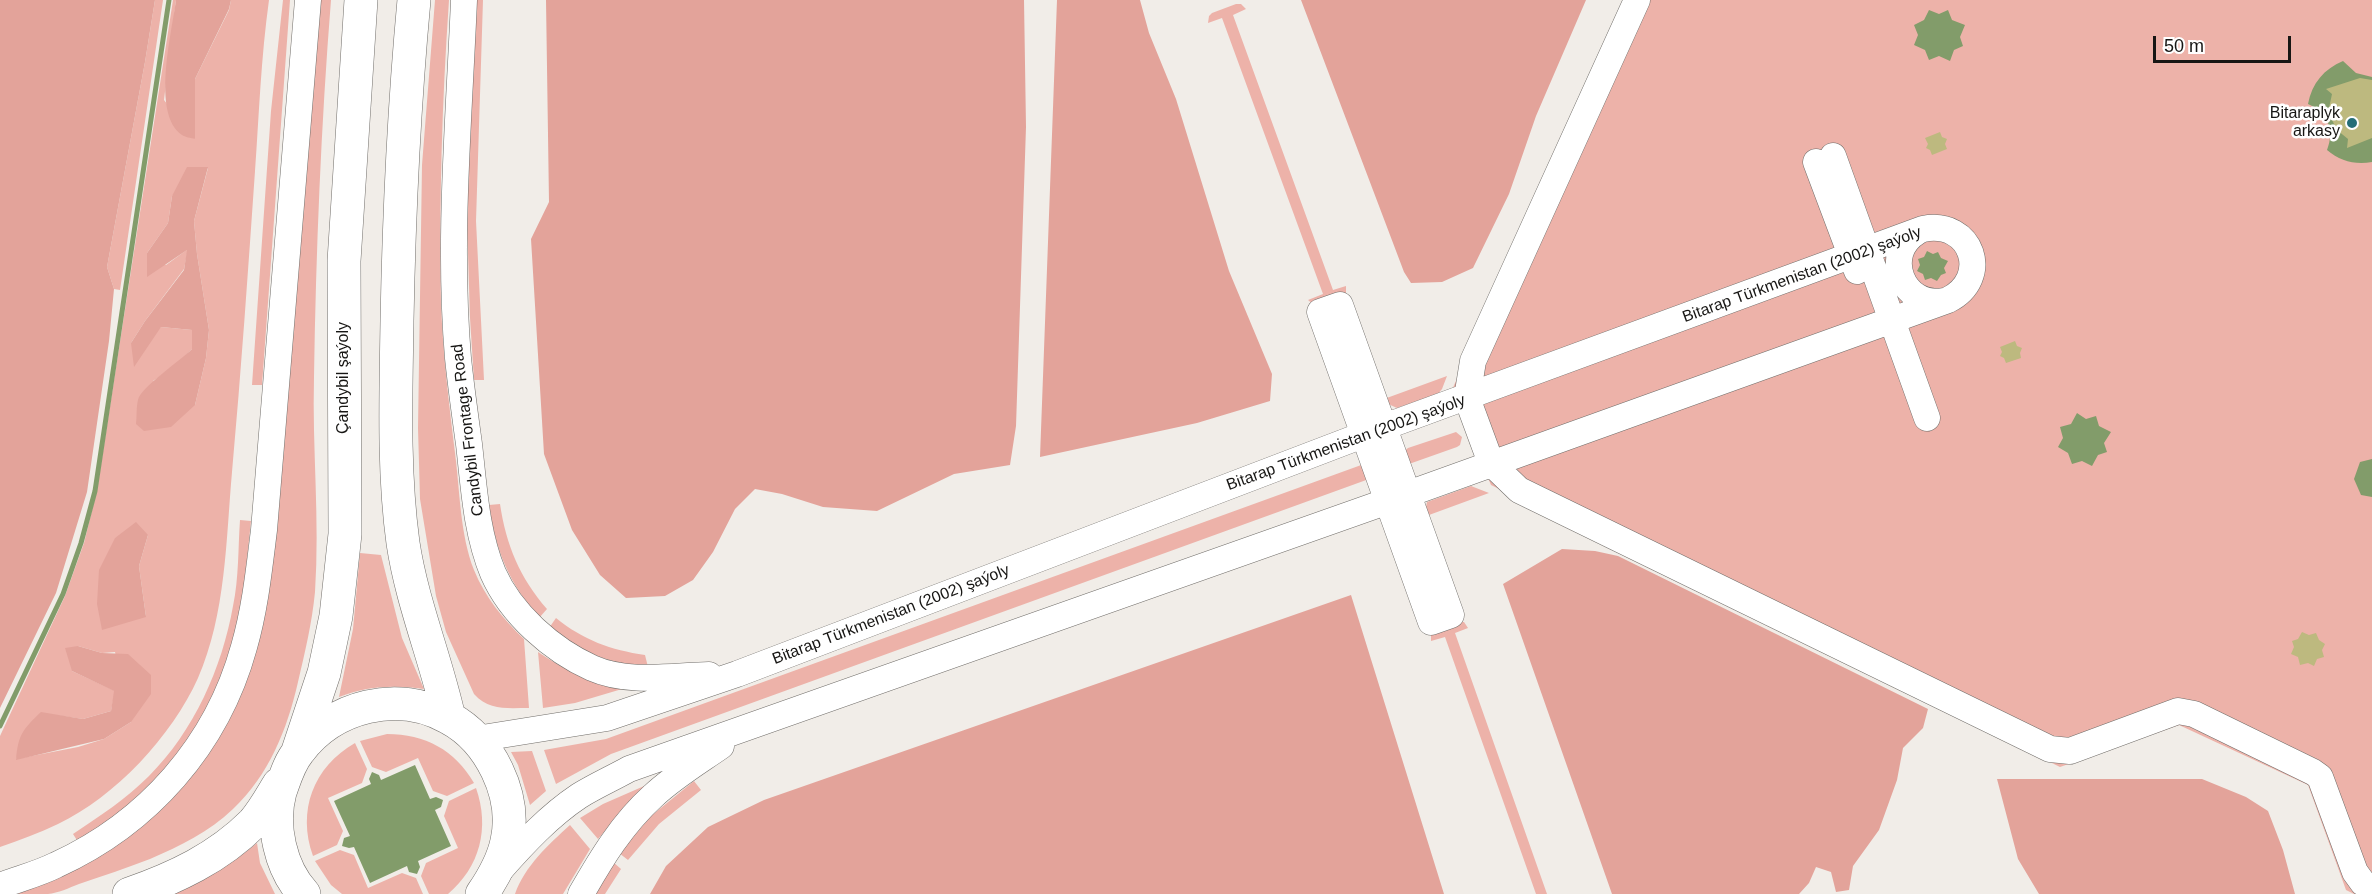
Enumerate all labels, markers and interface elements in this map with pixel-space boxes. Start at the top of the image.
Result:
scale bar [2156,24,2294,62]
text: 50 m [2164,36,2204,56]
place label: Bitaraplyk arkasy [2270,104,2340,142]
marker: Bitaraplyk arkasy [2345,116,2359,130]
street label: Bitarap Türkmenistan (2002) şaýoly [1680,223,1924,327]
street label: Çandybil şaýoly [334,322,354,434]
street label: Candybil Frontage Road [448,343,488,517]
street label: Bitarap Türkmenistan (2002) şaýoly [1224,391,1468,495]
street label: Bitarap Türkmenistan (2002) şaýoly [770,561,1012,669]

